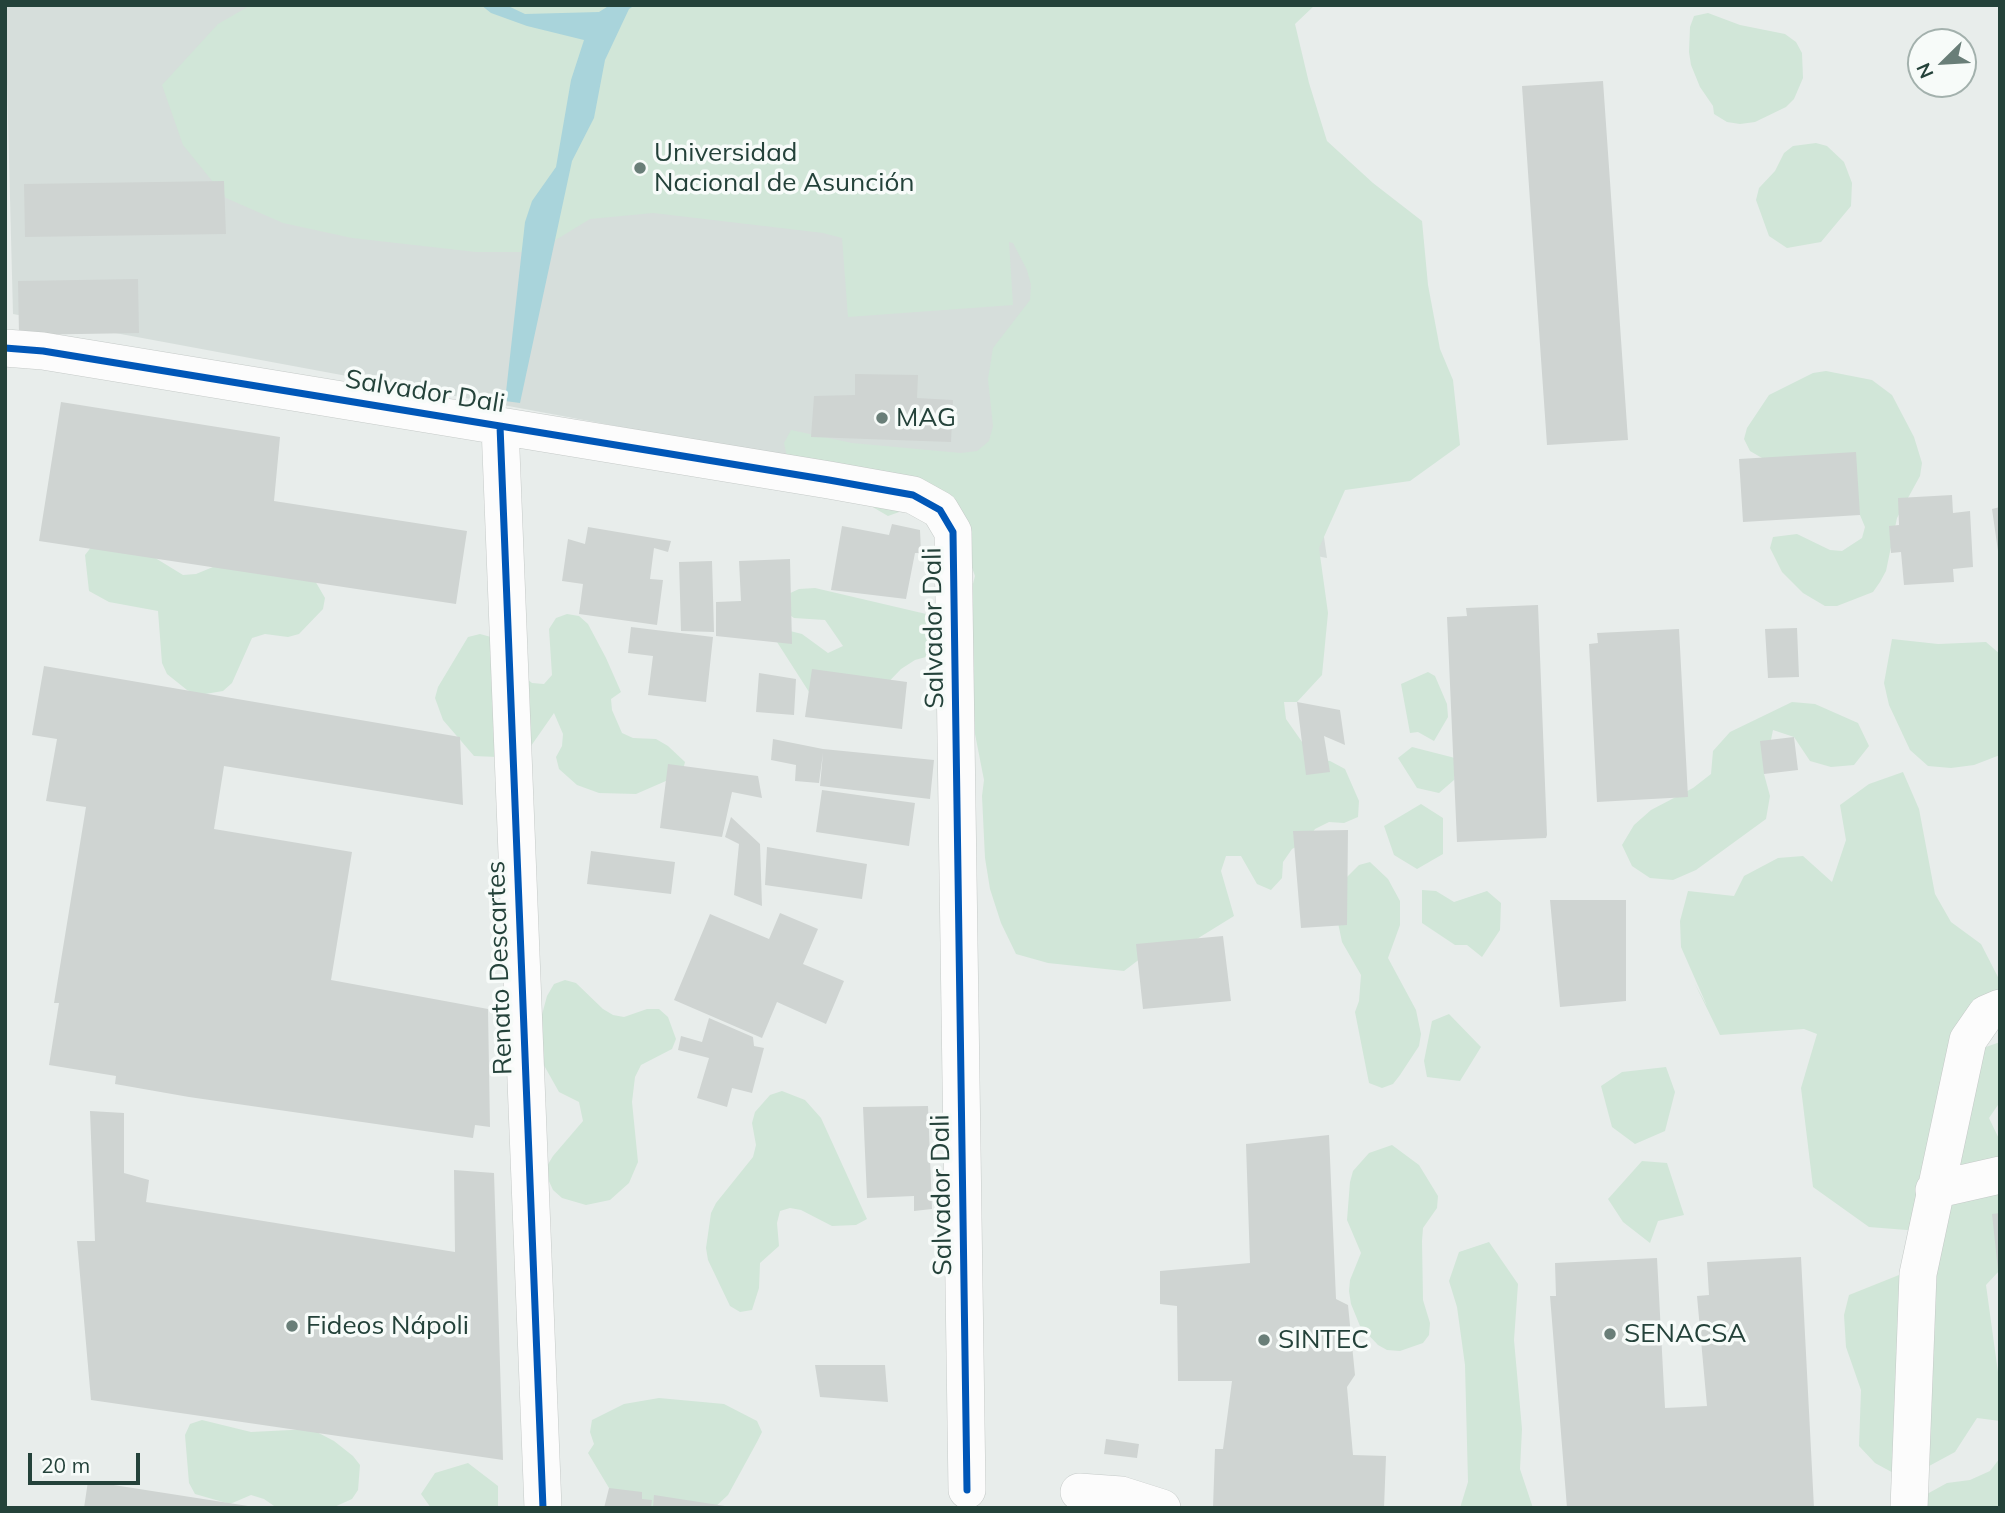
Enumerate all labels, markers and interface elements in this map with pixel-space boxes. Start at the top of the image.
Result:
north arrow [1907,28,1977,98]
text: N [1911,59,1939,82]
place label: Universidad Nacional de Asunción [654,137,914,198]
marker: Universidad Nacional de Asunción [632,160,648,176]
street label: Salvador Dali [343,364,507,420]
place label: MAG [896,402,956,434]
marker: MAG [874,410,890,426]
street label: Salvador Dali [917,547,951,709]
street label: Renato Descartes [481,860,519,1076]
street label: Salvador Dali [925,1114,959,1276]
place label: Fideos Nápoli [306,1310,469,1342]
marker: Fideos Nápoli [284,1318,300,1334]
place label: SENACSA [1624,1318,1746,1350]
place label: SINTEC [1278,1324,1369,1356]
marker: SENACSA [1602,1326,1618,1342]
marker: SINTEC [1256,1332,1272,1348]
scale bar [32,1440,144,1484]
text: 20 m [41,1452,90,1478]

